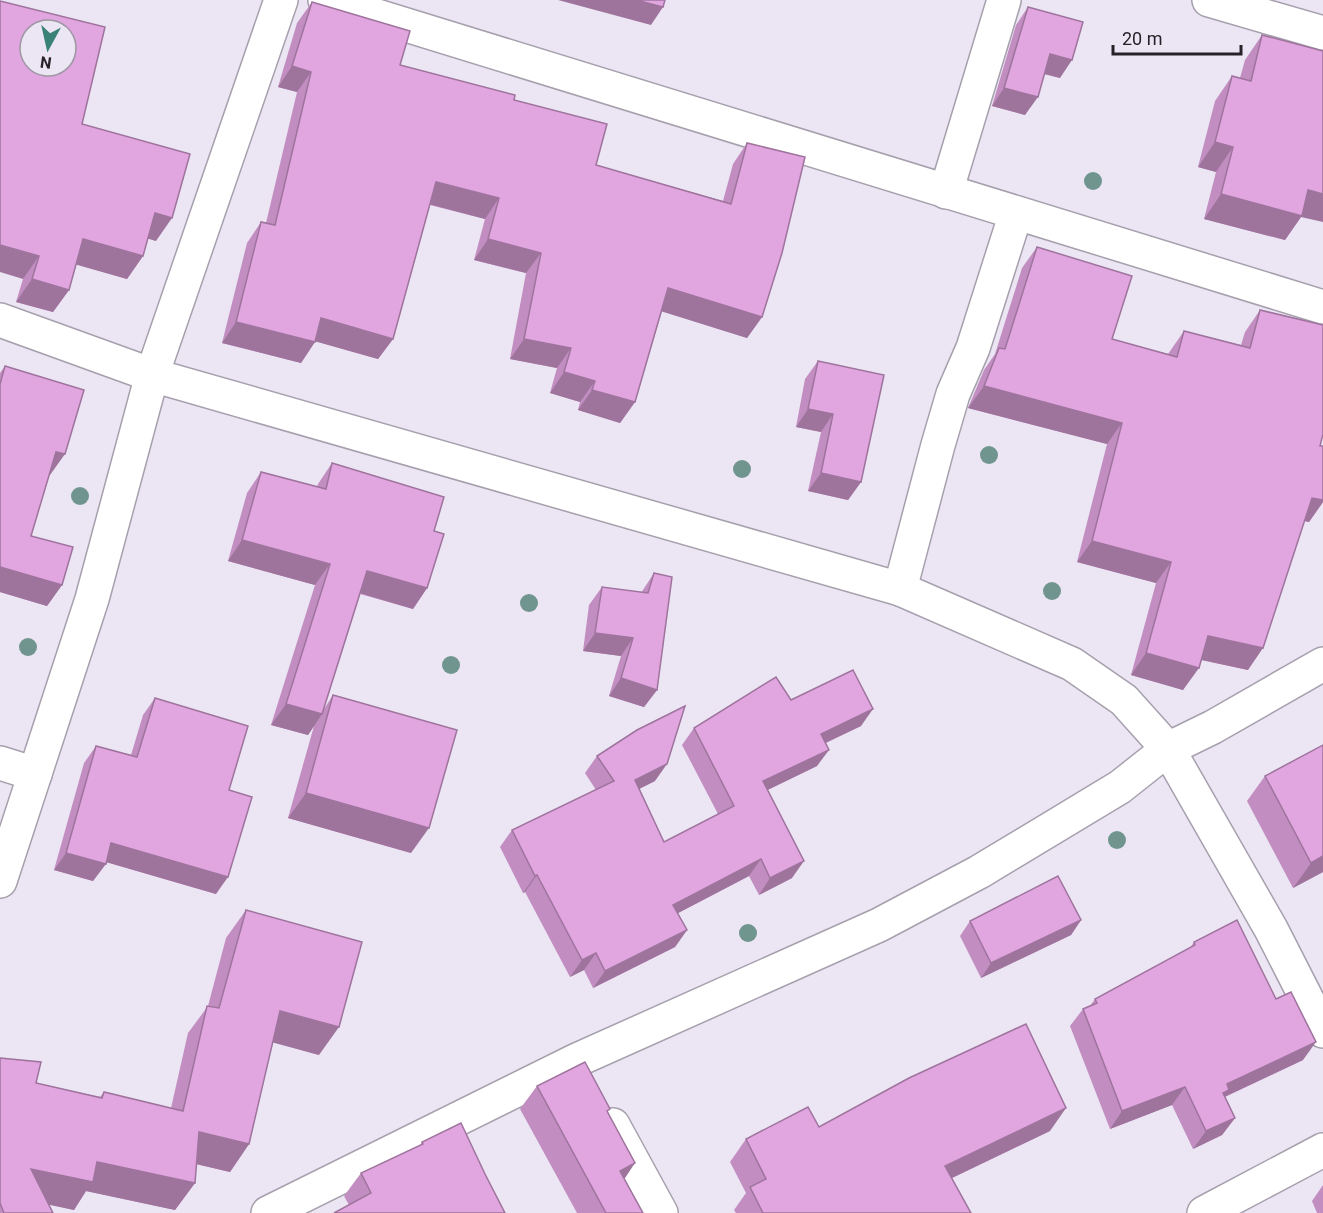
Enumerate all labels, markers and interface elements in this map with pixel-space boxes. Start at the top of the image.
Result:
north arrow [18,18,78,78]
scale bar [1113,18,1240,56]
text: 20 m [1122,28,1162,49]
text: N [39,52,53,73]

